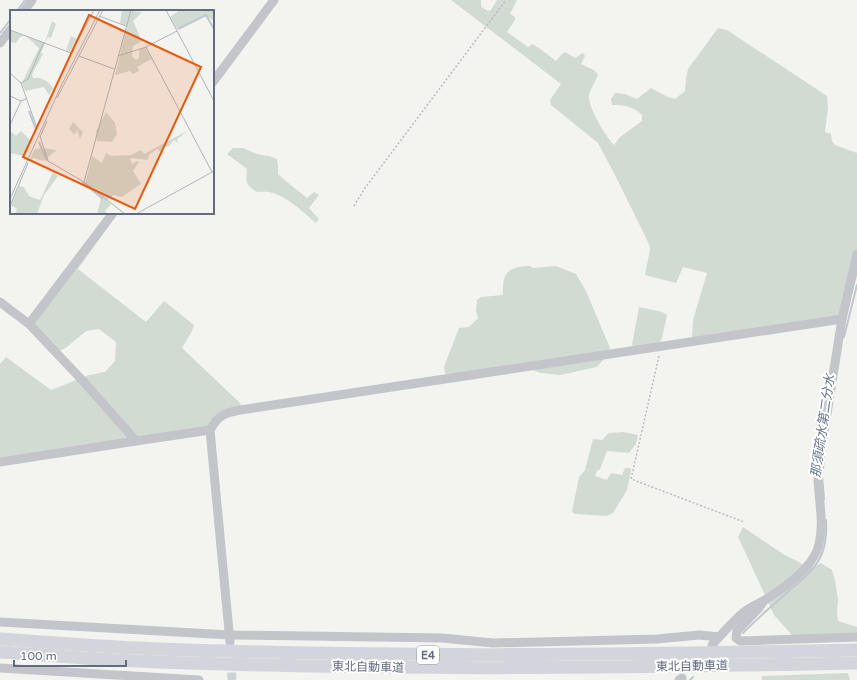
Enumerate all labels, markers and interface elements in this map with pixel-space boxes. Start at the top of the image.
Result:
inset map [10,10,214,214]
water label: 那須疏水第二分水 [808,372,838,479]
scale bar [14,642,126,668]
road number: E4 [417,646,439,664]
text: 100 m [20,649,57,663]
street label: 東北自動車道 [656,658,728,674]
street label: 東北自動車道 [332,659,404,675]

